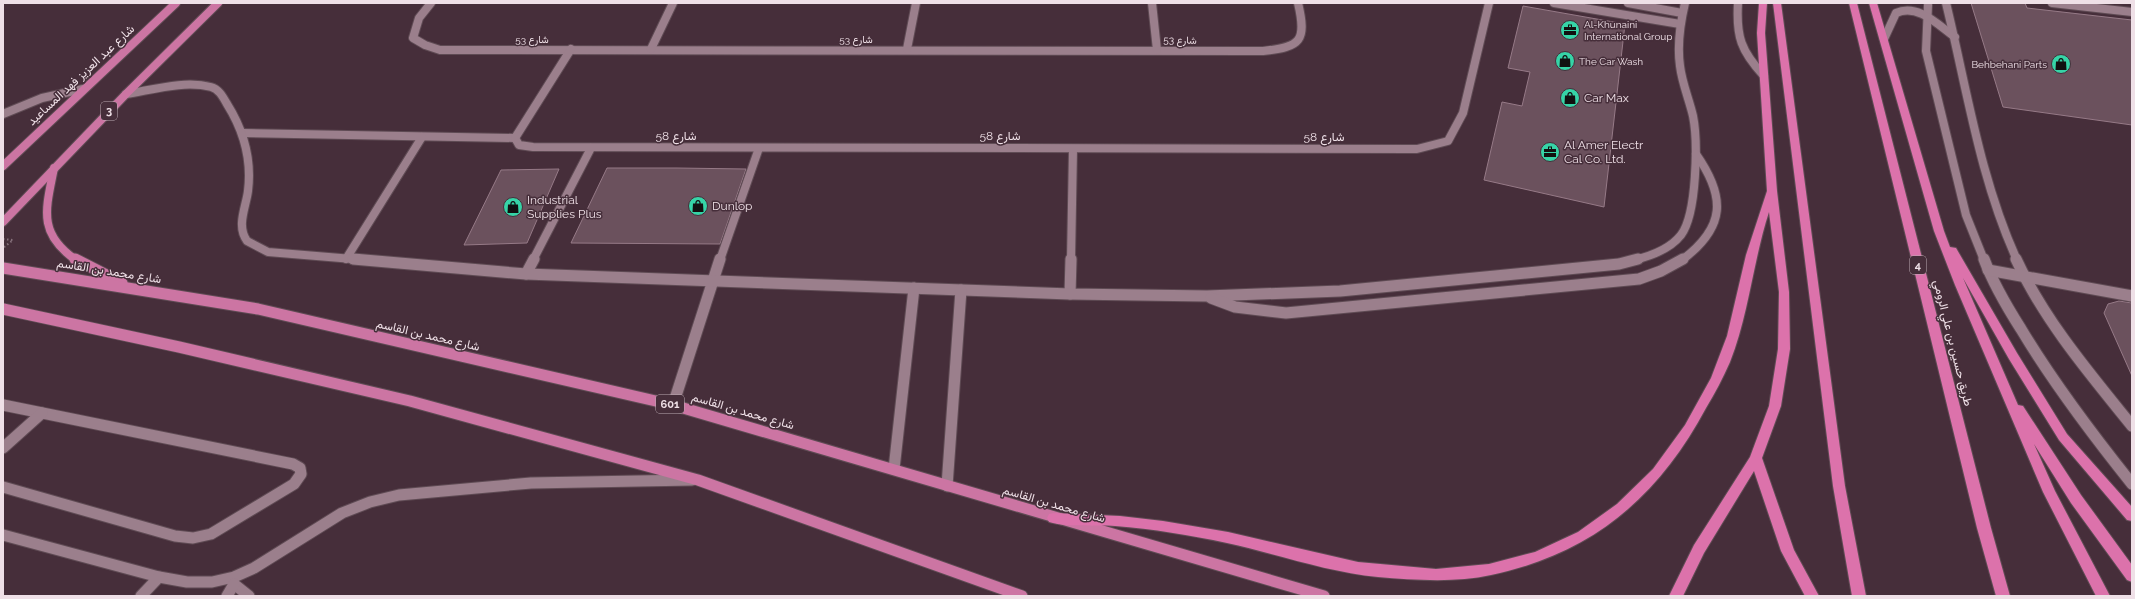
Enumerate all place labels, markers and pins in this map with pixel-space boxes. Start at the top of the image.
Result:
office icon: Al-Khunaini International Group [1559,19,1581,41]
place label: Al-Khunaini International Group [1584,19,1672,42]
shop icon: The Car Wash [1554,50,1576,72]
shop icon: Behbehani Parts [2050,53,2072,75]
place label: The Car Wash [1579,56,1643,67]
place label: Behbehani Parts [1971,59,2047,70]
shop icon: Car Max [1559,87,1581,109]
place label: Car Max [1584,91,1629,105]
place label: Al Amer Electr Cal Co. Ltd. [1564,138,1644,166]
office icon: Al Amer Electr Cal Co. Ltd. [1539,141,1561,163]
place label: Industrial Supplies Plus [527,193,602,221]
shop icon: Dunlop [687,195,709,217]
shop icon: Industrial Supplies Plus [502,196,524,218]
place label: Dunlop [712,199,753,213]

